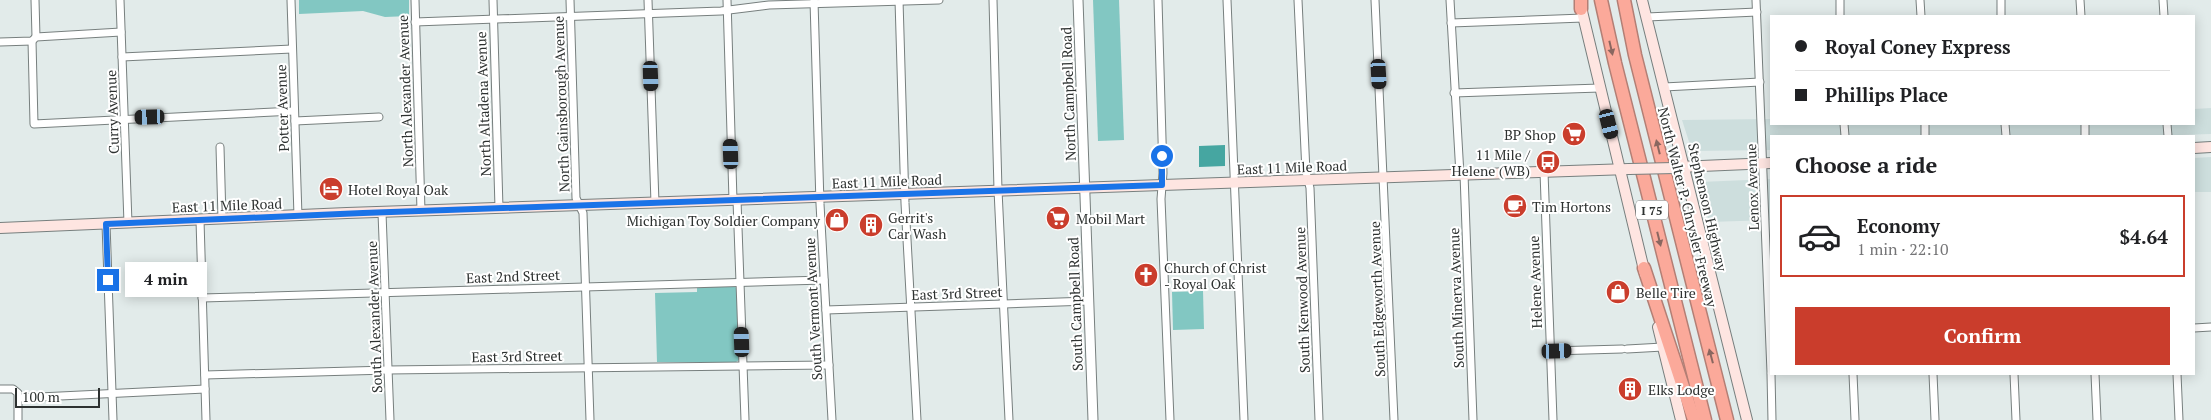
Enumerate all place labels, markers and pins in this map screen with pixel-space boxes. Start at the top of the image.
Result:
supermarket icon: BP Shop [1561,121,1587,147]
place label: BP Shop [1504,125,1556,144]
place label: 11 Mile / Helene (WB) [1451,145,1531,180]
bus stop icon: 11 Mile / Helene (WB) [1535,149,1561,175]
hotel icon: Hotel Royal Oak [318,176,344,202]
place label: Hotel Royal Oak [348,180,449,199]
cafe icon: Tim Hortons [1502,193,1528,219]
place label: Tim Hortons [1532,197,1611,216]
supermarket icon: Mobil Mart [1045,205,1071,231]
shop icon: Michigan Toy Soldier Company [824,207,850,233]
place label: Gerrit's Car Wash [888,208,946,243]
place label: Mobil Mart [1076,209,1146,228]
place label: Michigan Toy Soldier Company [627,211,821,230]
building icon: Gerrit's Car Wash [858,212,884,238]
place label: Church of Christ - Royal Oak [1164,258,1268,293]
church icon: Church of Christ - Royal Oak [1133,262,1159,288]
shop icon: Belle Tire [1605,279,1631,305]
place label: Belle Tire [1636,283,1696,302]
building icon: Elks Lodge [1617,376,1643,402]
place label: Elks Lodge [1648,380,1715,399]

